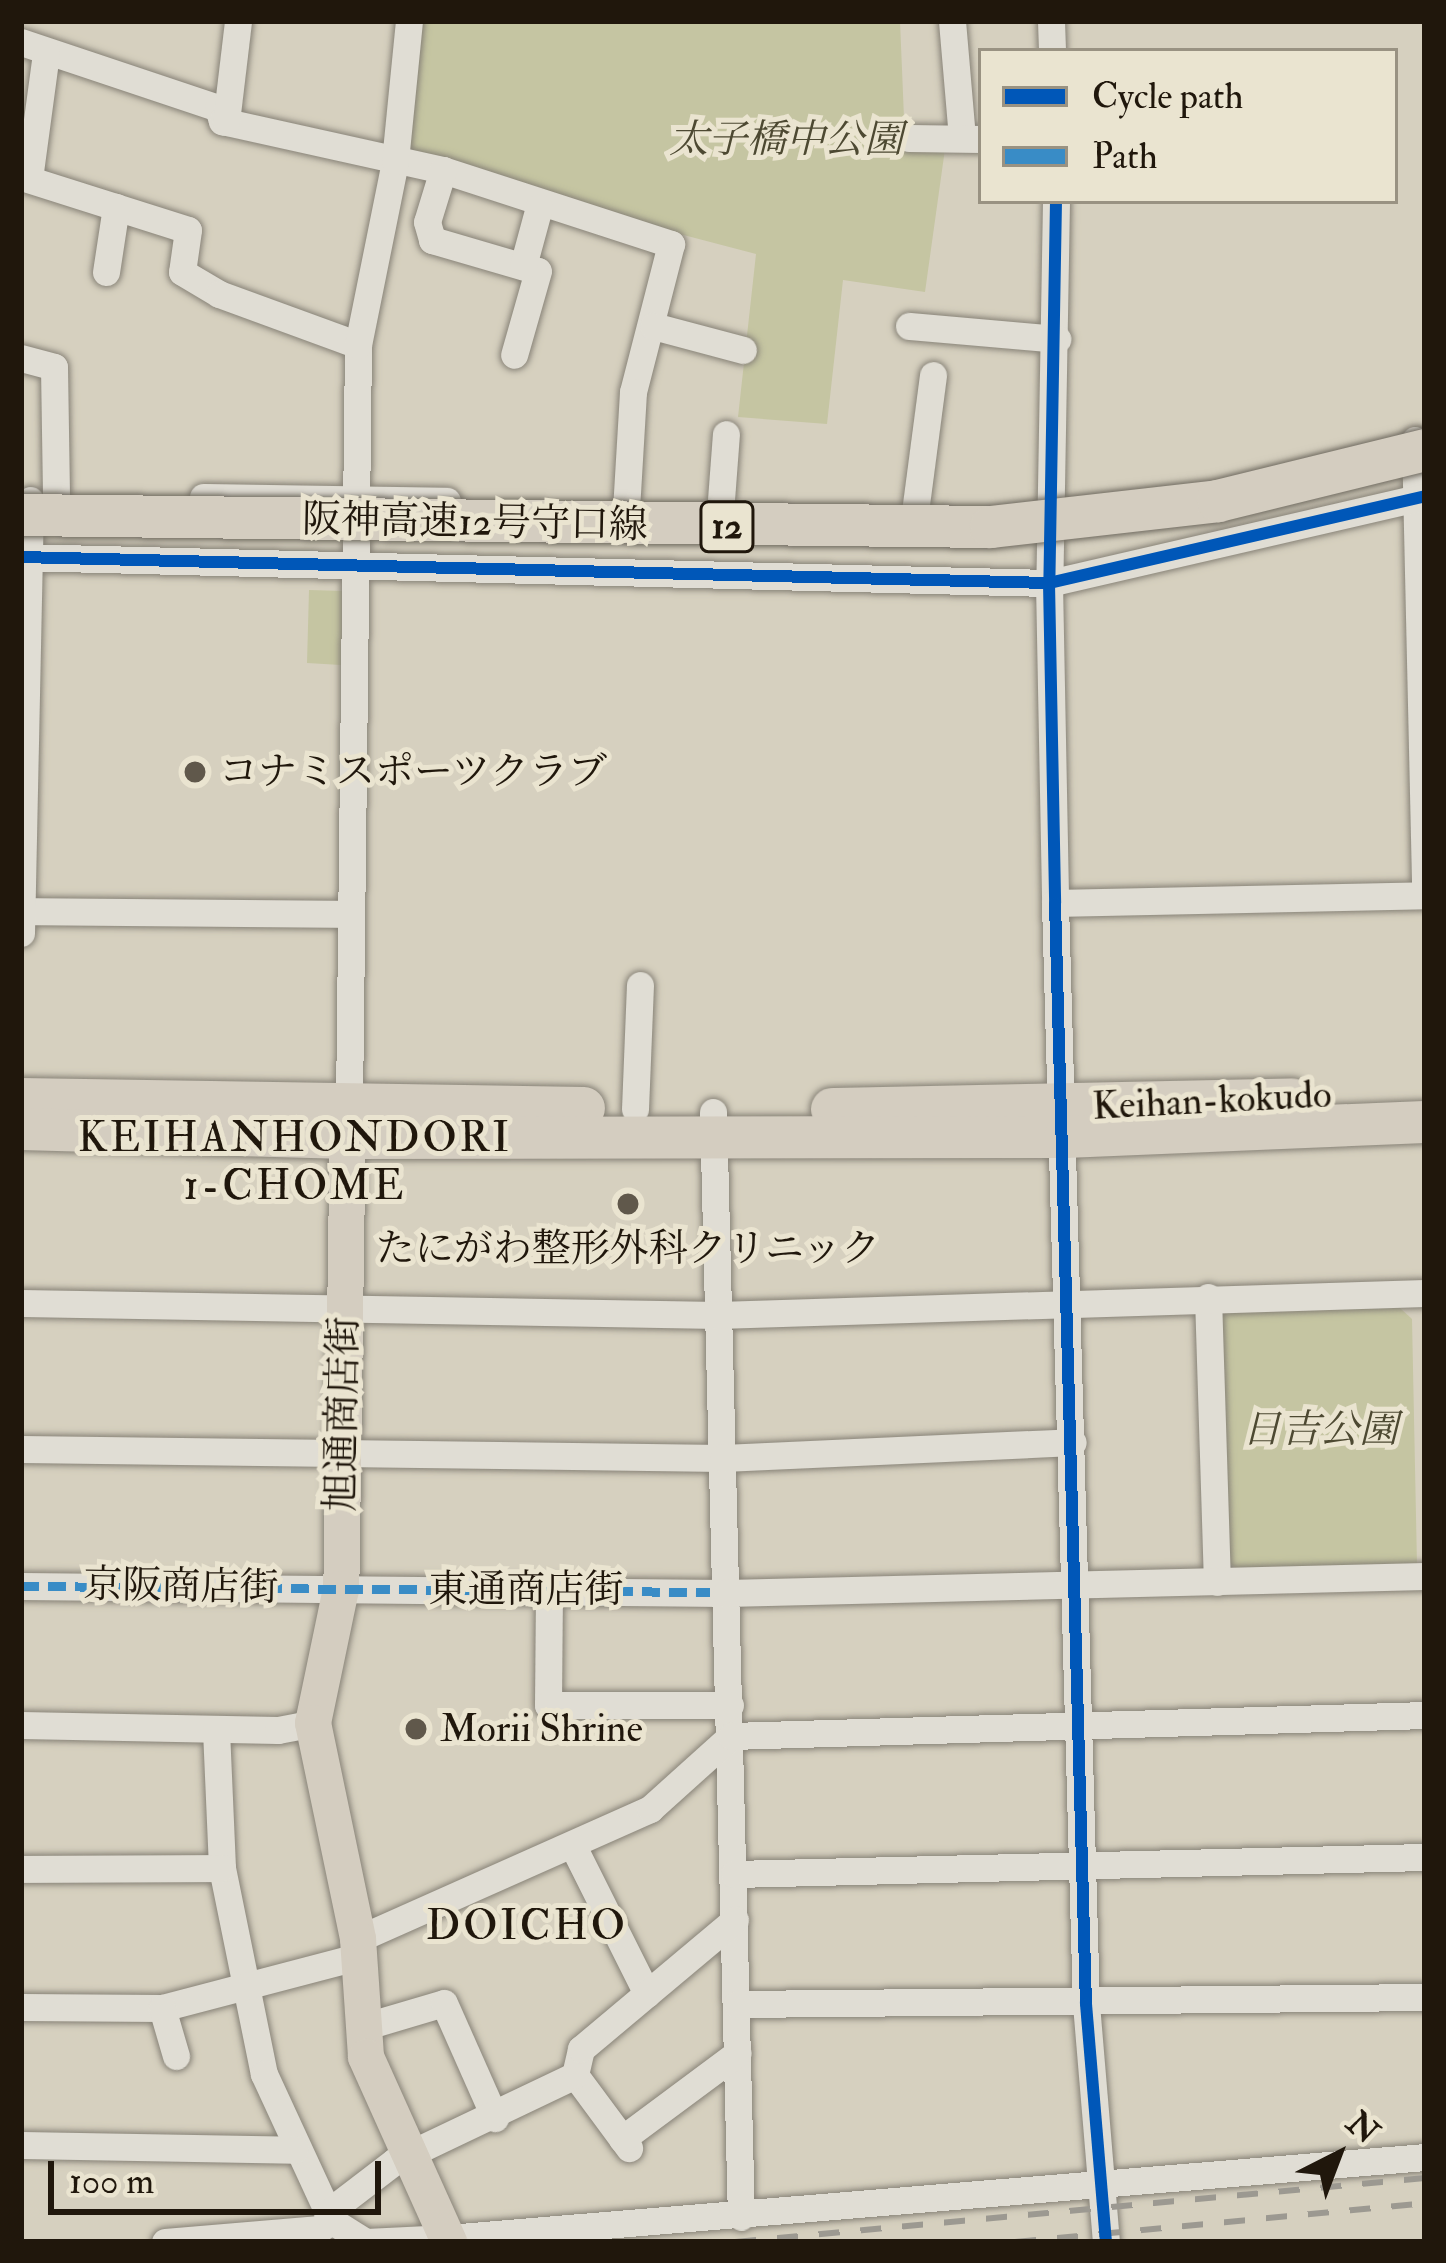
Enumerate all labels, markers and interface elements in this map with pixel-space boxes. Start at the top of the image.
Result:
legend [978,48,1398,204]
text: Cycle path [1092,74,1243,119]
park label: 太子橋中公園 [669,117,903,163]
text: Path [1092,134,1158,179]
street label: 阪神高速12号守口線 [302,497,648,549]
road number: 12 [697,497,757,557]
place label: コナミスポーツクラブ [219,749,609,795]
marker: コナミスポーツクラブ [182,759,208,785]
street label: Keihan-kokudo [1091,1071,1333,1131]
district label: KEIHANHONDORI 1-CHOME [78,1113,512,1212]
marker: たにがわ整形外科クリニック [612,1188,644,1220]
place label: たにがわ整形外科クリニック [375,1226,881,1272]
street label: 旭通商店街 [318,1316,368,1512]
park label: 日吉公園 [1242,1407,1398,1453]
street label: 京阪商店街 [83,1562,279,1612]
street label: 東通商店街 [429,1567,623,1613]
place label: Morii Shrine [440,1706,643,1752]
marker: Morii Shrine [403,1716,429,1742]
district label: DOICHO [426,1901,628,1951]
north arrow [1278,2095,1398,2215]
text: N [1338,2103,1387,2153]
scale bar [54,2137,387,2211]
text: 100 m [69,2159,154,2204]

